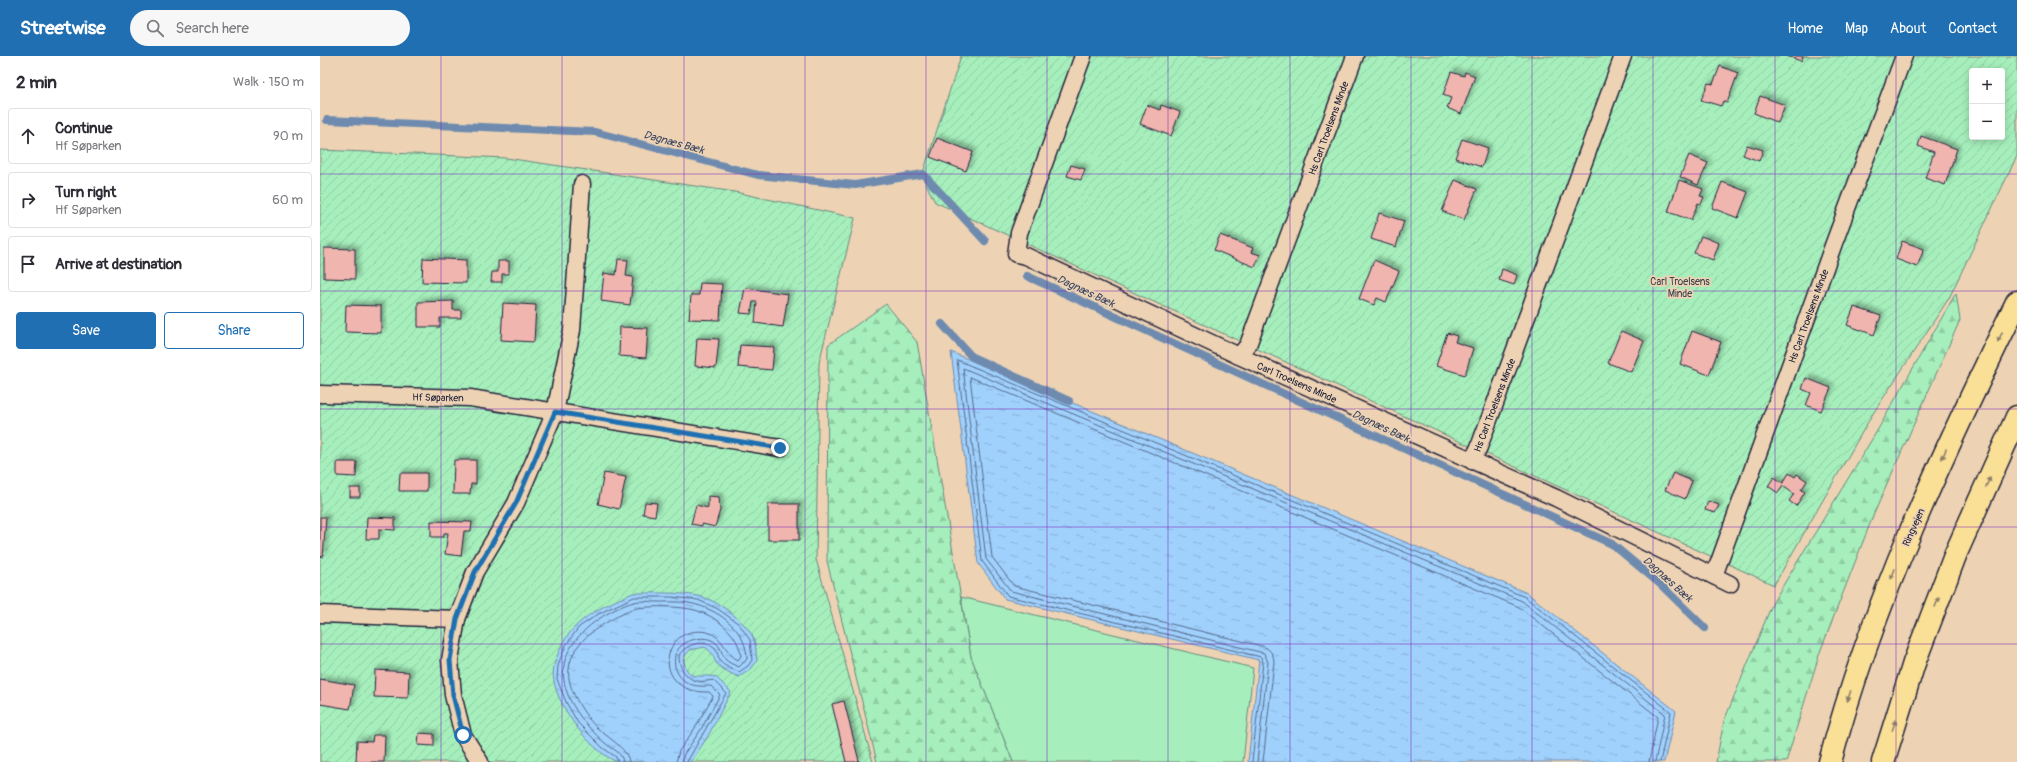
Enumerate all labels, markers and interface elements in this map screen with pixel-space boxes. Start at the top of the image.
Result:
search box [130,10,410,46]
text: Streetwise [20,16,106,40]
icon: search [144,17,166,39]
text: Search here [176,19,249,38]
text: Home [1788,20,1823,37]
text: Map [1845,20,1868,37]
text: About [1890,20,1926,37]
text: Contact [1948,20,1997,37]
map controls [1969,68,2005,140]
button: + [1969,68,2005,104]
text: 2 min [16,72,57,93]
text: Walk · 150 m [233,74,304,90]
street label: Hs Carl Troelsens Minde [1306,80,1352,177]
button: − [1969,104,2005,140]
text: Continue [55,119,113,138]
icon: ahead [17,125,39,147]
text: 90 m [273,128,303,144]
water label: Dagnæs Bæk [642,128,707,157]
text: Hf Søparken [55,138,122,154]
text: Turn right [55,183,116,202]
icon: right [17,189,39,211]
text: 60 m [272,192,303,208]
text: Hf Søparken [55,202,122,218]
icon: arrive [17,253,39,275]
text: Arrive at destination [55,255,182,274]
street label: Hs Carl Troelsens Minde [1786,268,1832,365]
water label: Dagnæs Bæk [1055,272,1118,311]
park label: Carl Troelsens Minde [1650,276,1710,300]
button: Save [16,312,156,349]
button: Share [164,312,304,349]
one-way arrow [1997,331,2003,342]
street label: Hs Carl Troelsens Minde [1472,357,1518,454]
street label: Carl Troelsens Minde [1255,360,1338,406]
street label: Hf Søparken [412,392,464,404]
water label: Dagnæs Bæk [1350,407,1413,446]
route end [771,439,789,457]
one-way arrow [1941,449,1947,461]
one-way arrow [1985,476,1991,488]
street label: Ringvejen [1900,506,1928,548]
water label: Dagnæs Bæk [1640,554,1696,606]
one-way arrow [1890,568,1896,580]
one-way arrow [1935,595,1941,607]
one-way arrow [1846,690,1852,702]
one-way arrow [1891,718,1897,730]
route start [454,726,472,744]

